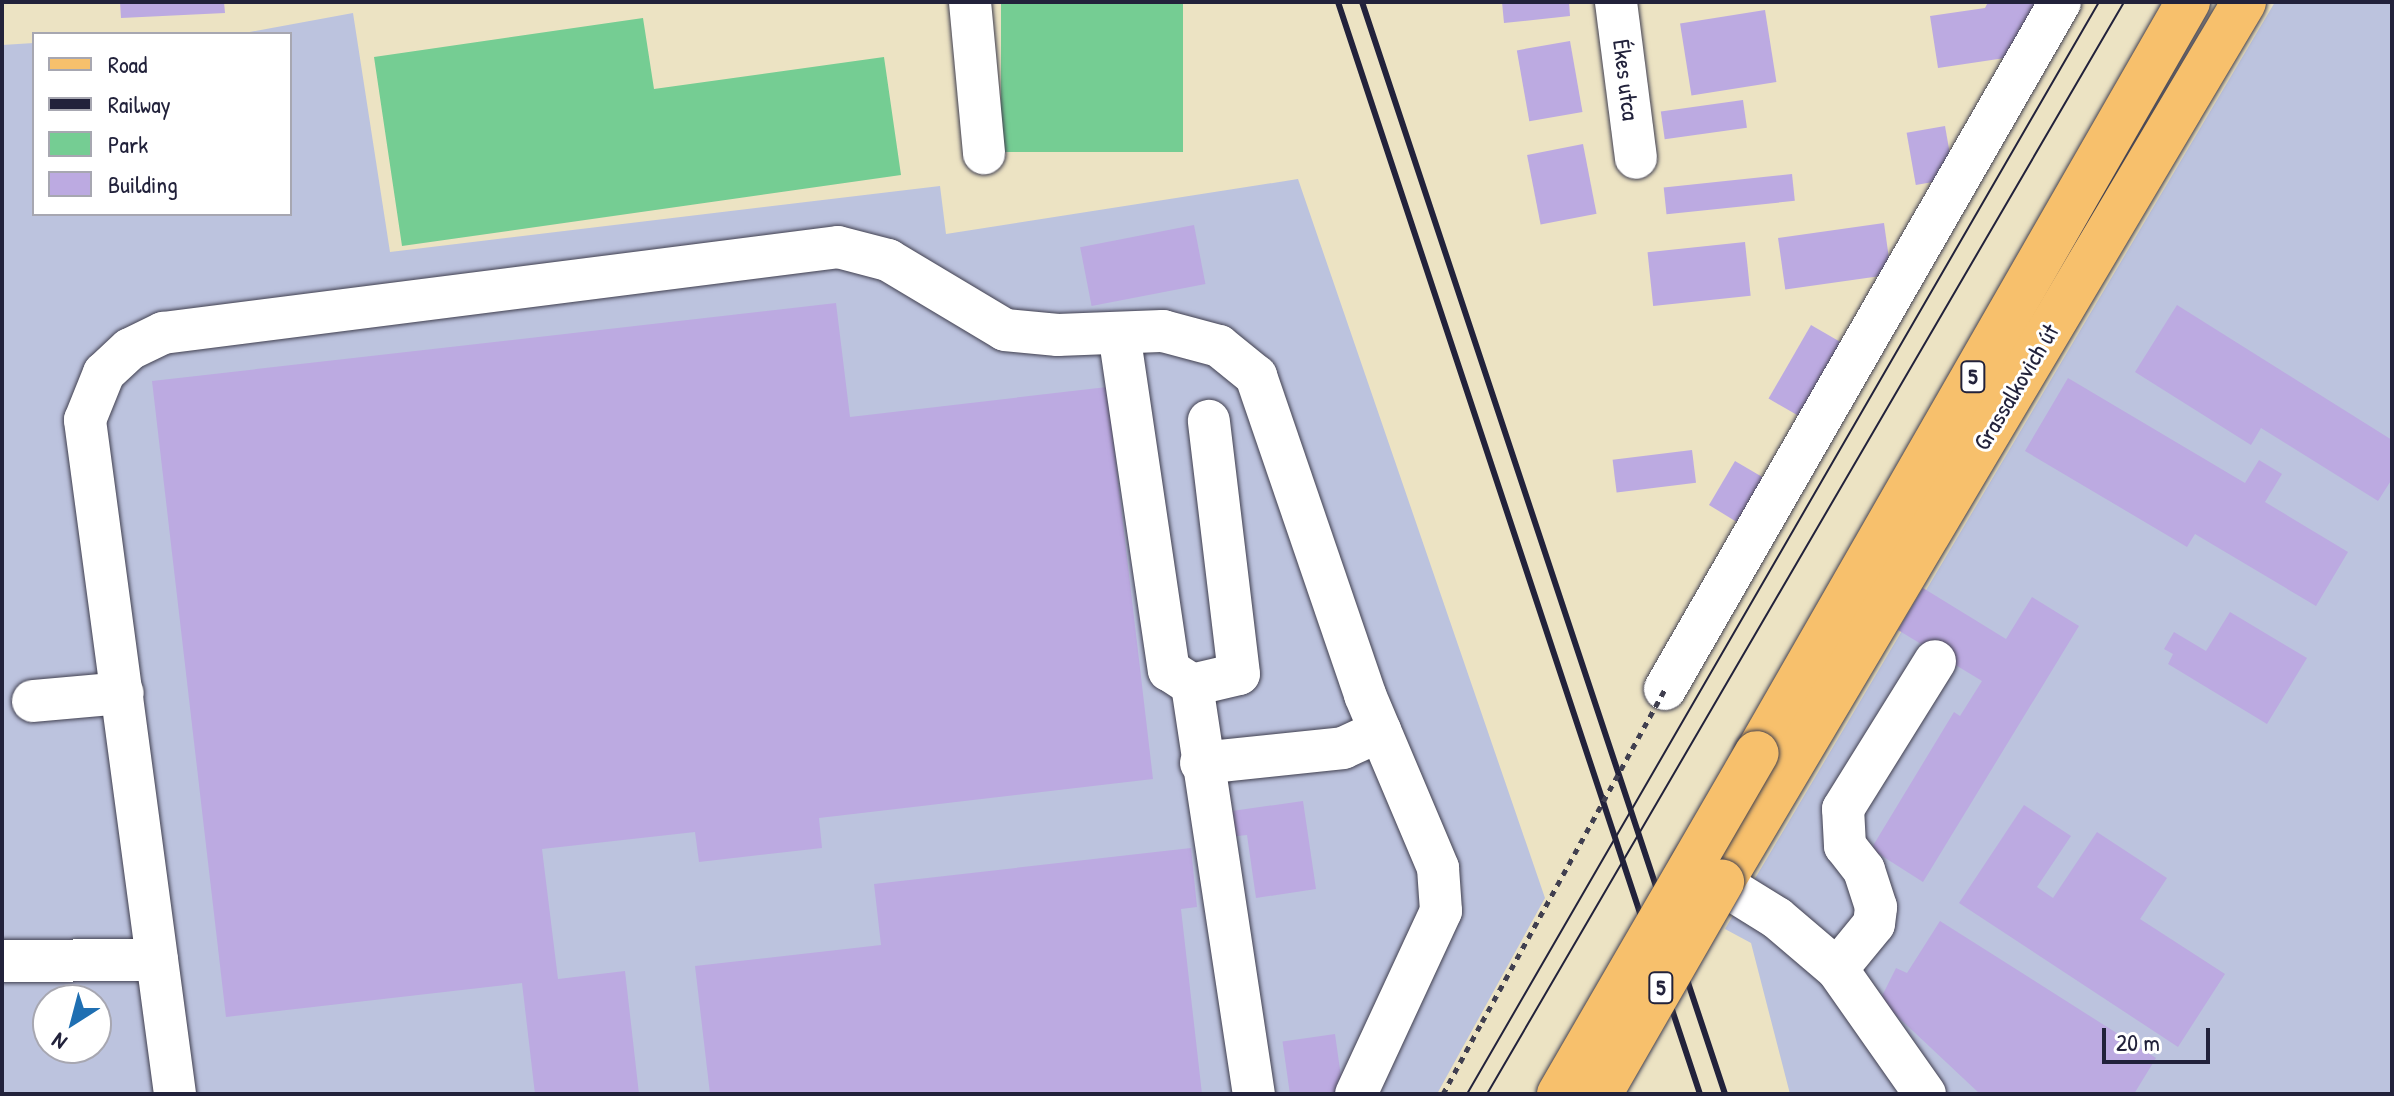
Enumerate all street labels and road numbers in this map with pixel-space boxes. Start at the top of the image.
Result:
street label: Ékes utca [1607,38,1645,122]
street label: Grassalkovich út [1967,319,2065,455]
road number: 5 [1959,359,1987,395]
road number: 5 [1647,970,1675,1006]

